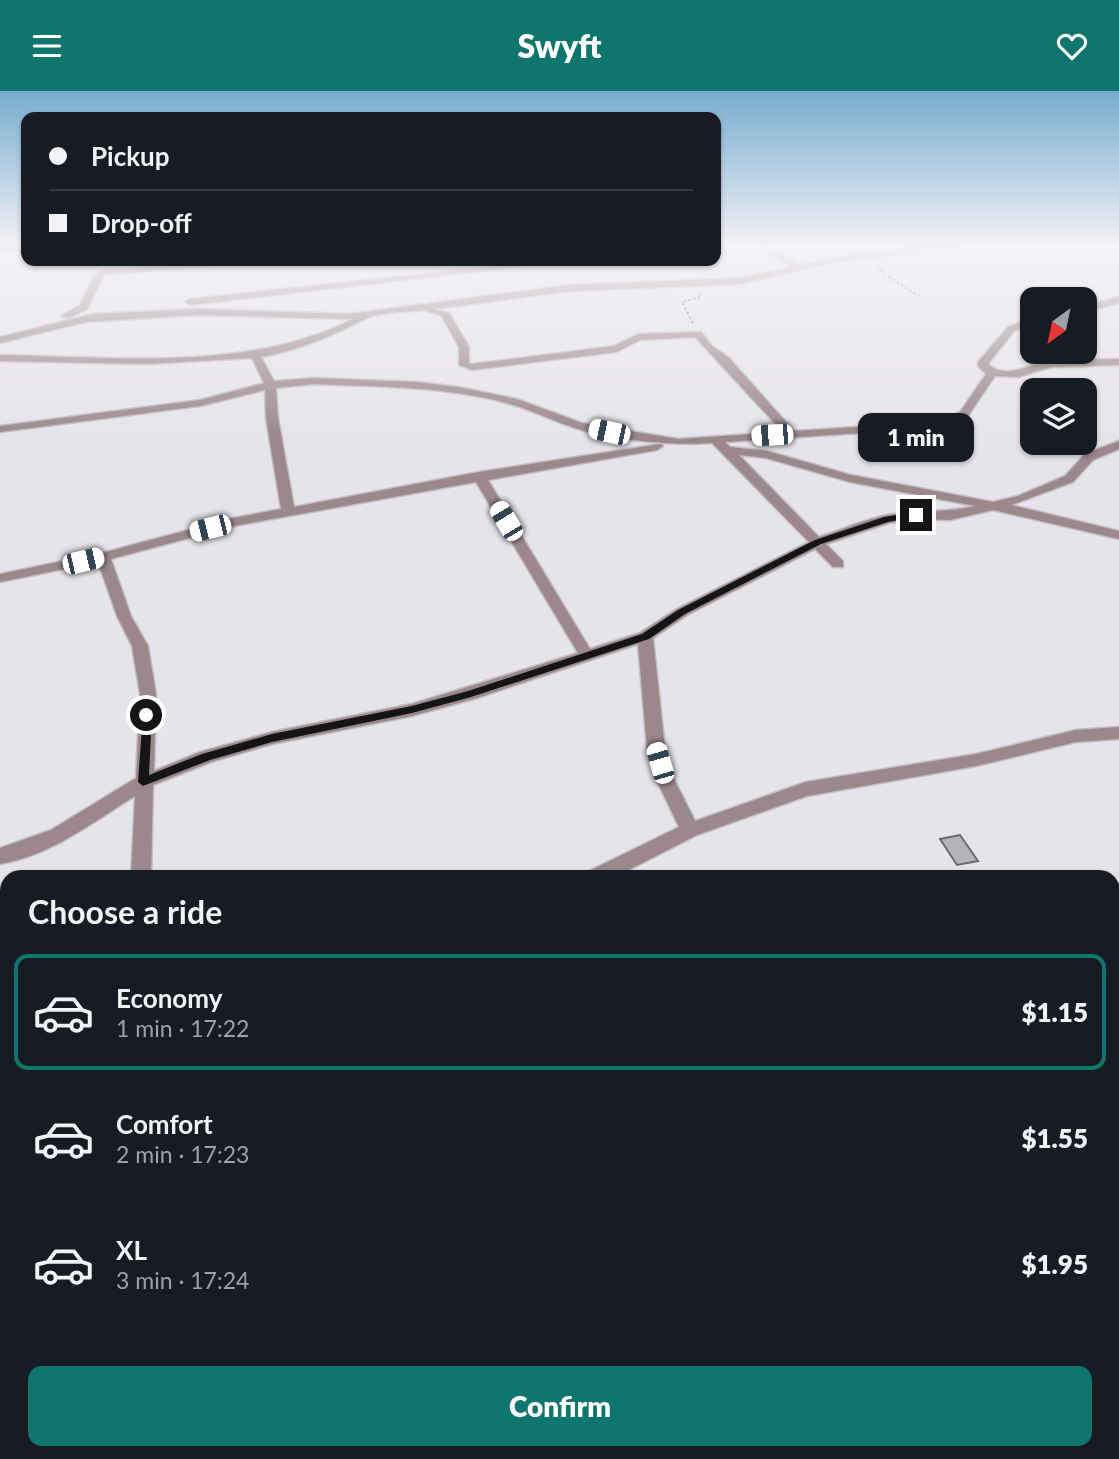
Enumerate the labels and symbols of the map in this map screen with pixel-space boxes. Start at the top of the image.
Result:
north arrow [1020,287,1097,364]
callout: 1 min [858,413,974,463]
car [587,417,632,447]
car [751,423,794,447]
car [487,498,526,544]
route end [900,499,932,531]
car [188,513,233,543]
car [61,546,106,576]
route start [130,699,162,731]
car [645,740,676,786]

